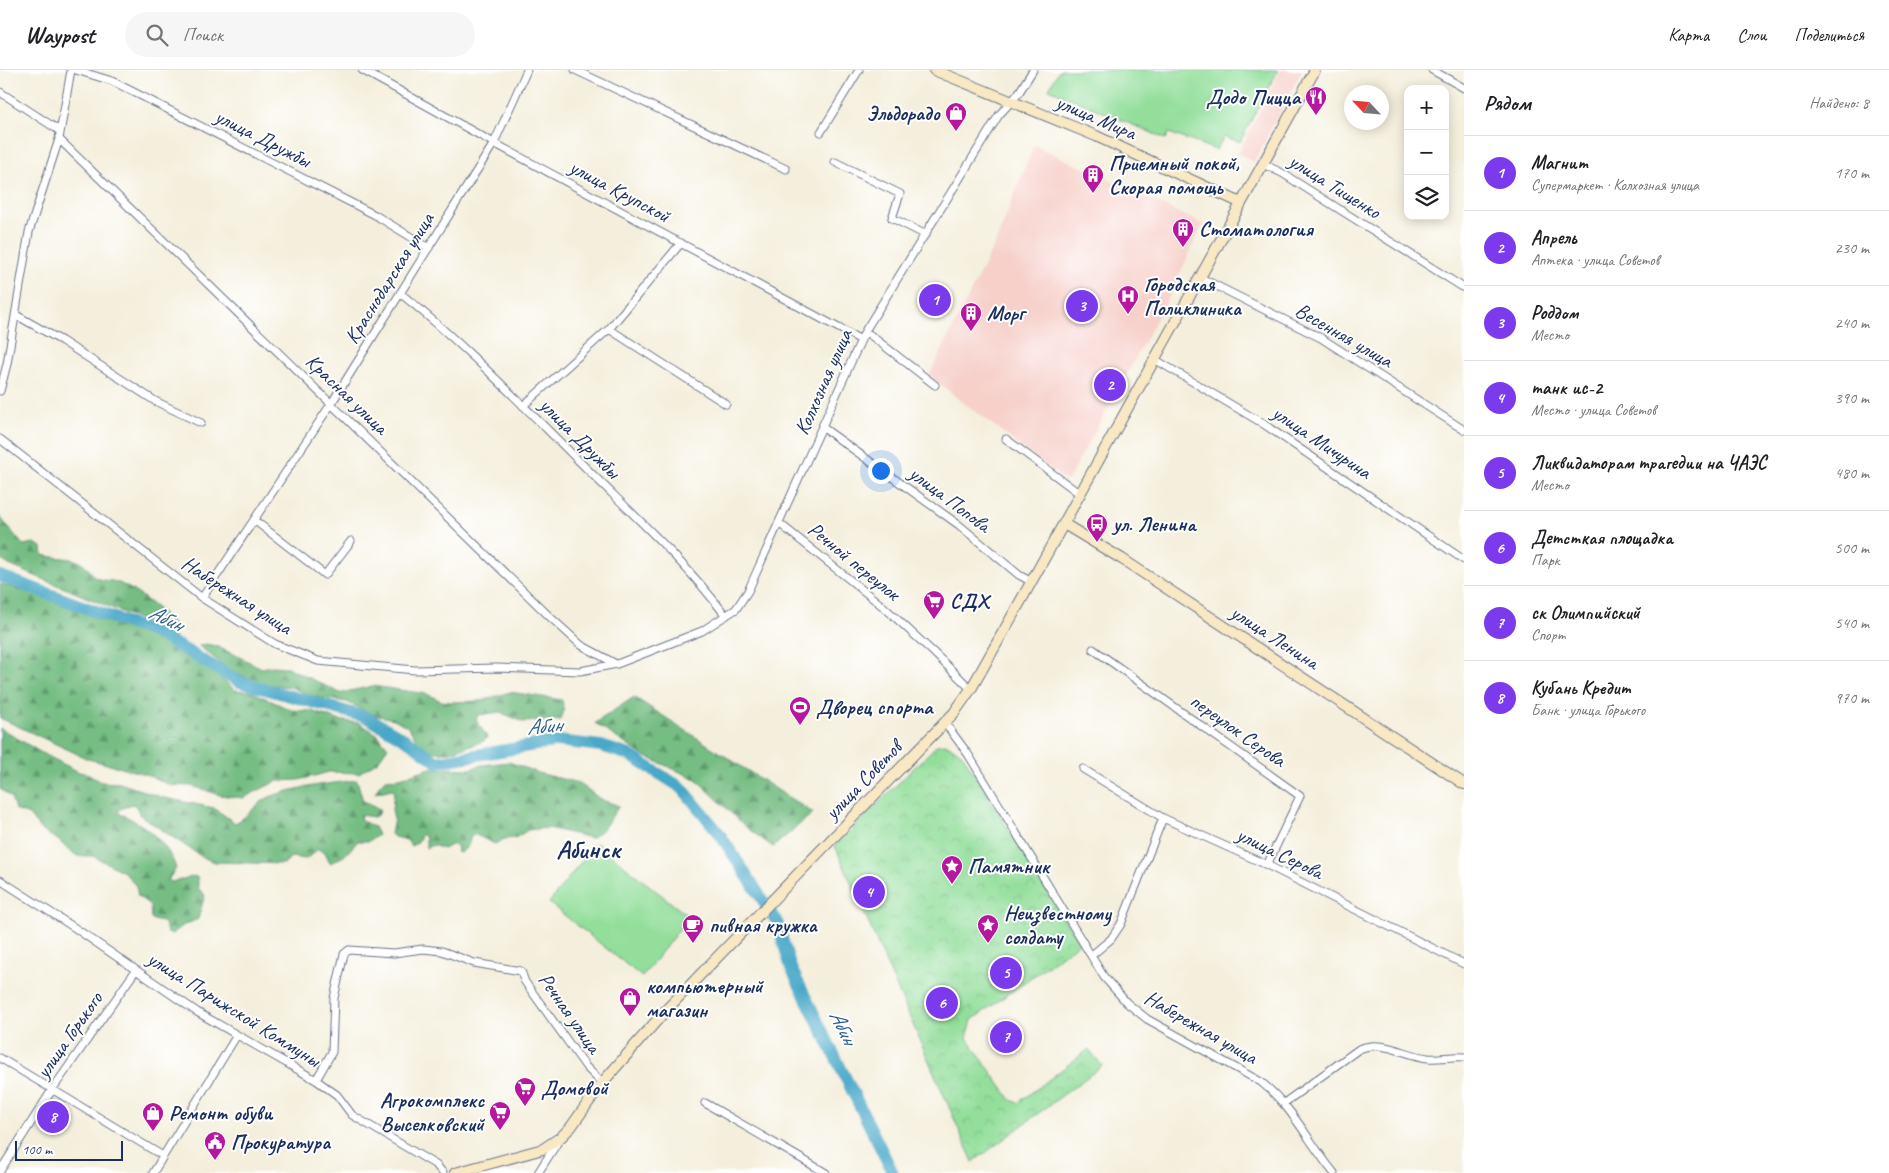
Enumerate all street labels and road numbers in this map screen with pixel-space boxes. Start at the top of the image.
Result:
street label: улица Мира [1050,88,1141,146]
street label: улица Дружбы [209,102,317,174]
street label: улица Тищенко [1283,147,1387,225]
street label: улица Крупской [563,153,676,229]
street label: Краснодарская улица [338,206,440,348]
street label: Весенняя улица [1291,297,1399,374]
street label: Колхозная улица [788,324,859,439]
street label: Красная улица [300,348,395,441]
street label: улица Дружбы [533,391,627,485]
street label: улица Мичурина [1266,398,1378,486]
street label: улица Попова [903,459,998,539]
street label: Речной переулок [803,516,907,607]
street label: Набережная улица [177,550,298,641]
street label: улица Ленина [1224,598,1326,676]
street label: переулок Серова [1185,687,1292,774]
street label: улица Советов [818,732,910,826]
street label: улица Серова [1231,820,1329,886]
street label: улица Парижской Коммуны [141,944,327,1074]
street label: Речная улица [533,968,609,1060]
street label: Набережная улица [1140,984,1263,1071]
street label: улица Горького [29,985,109,1085]

